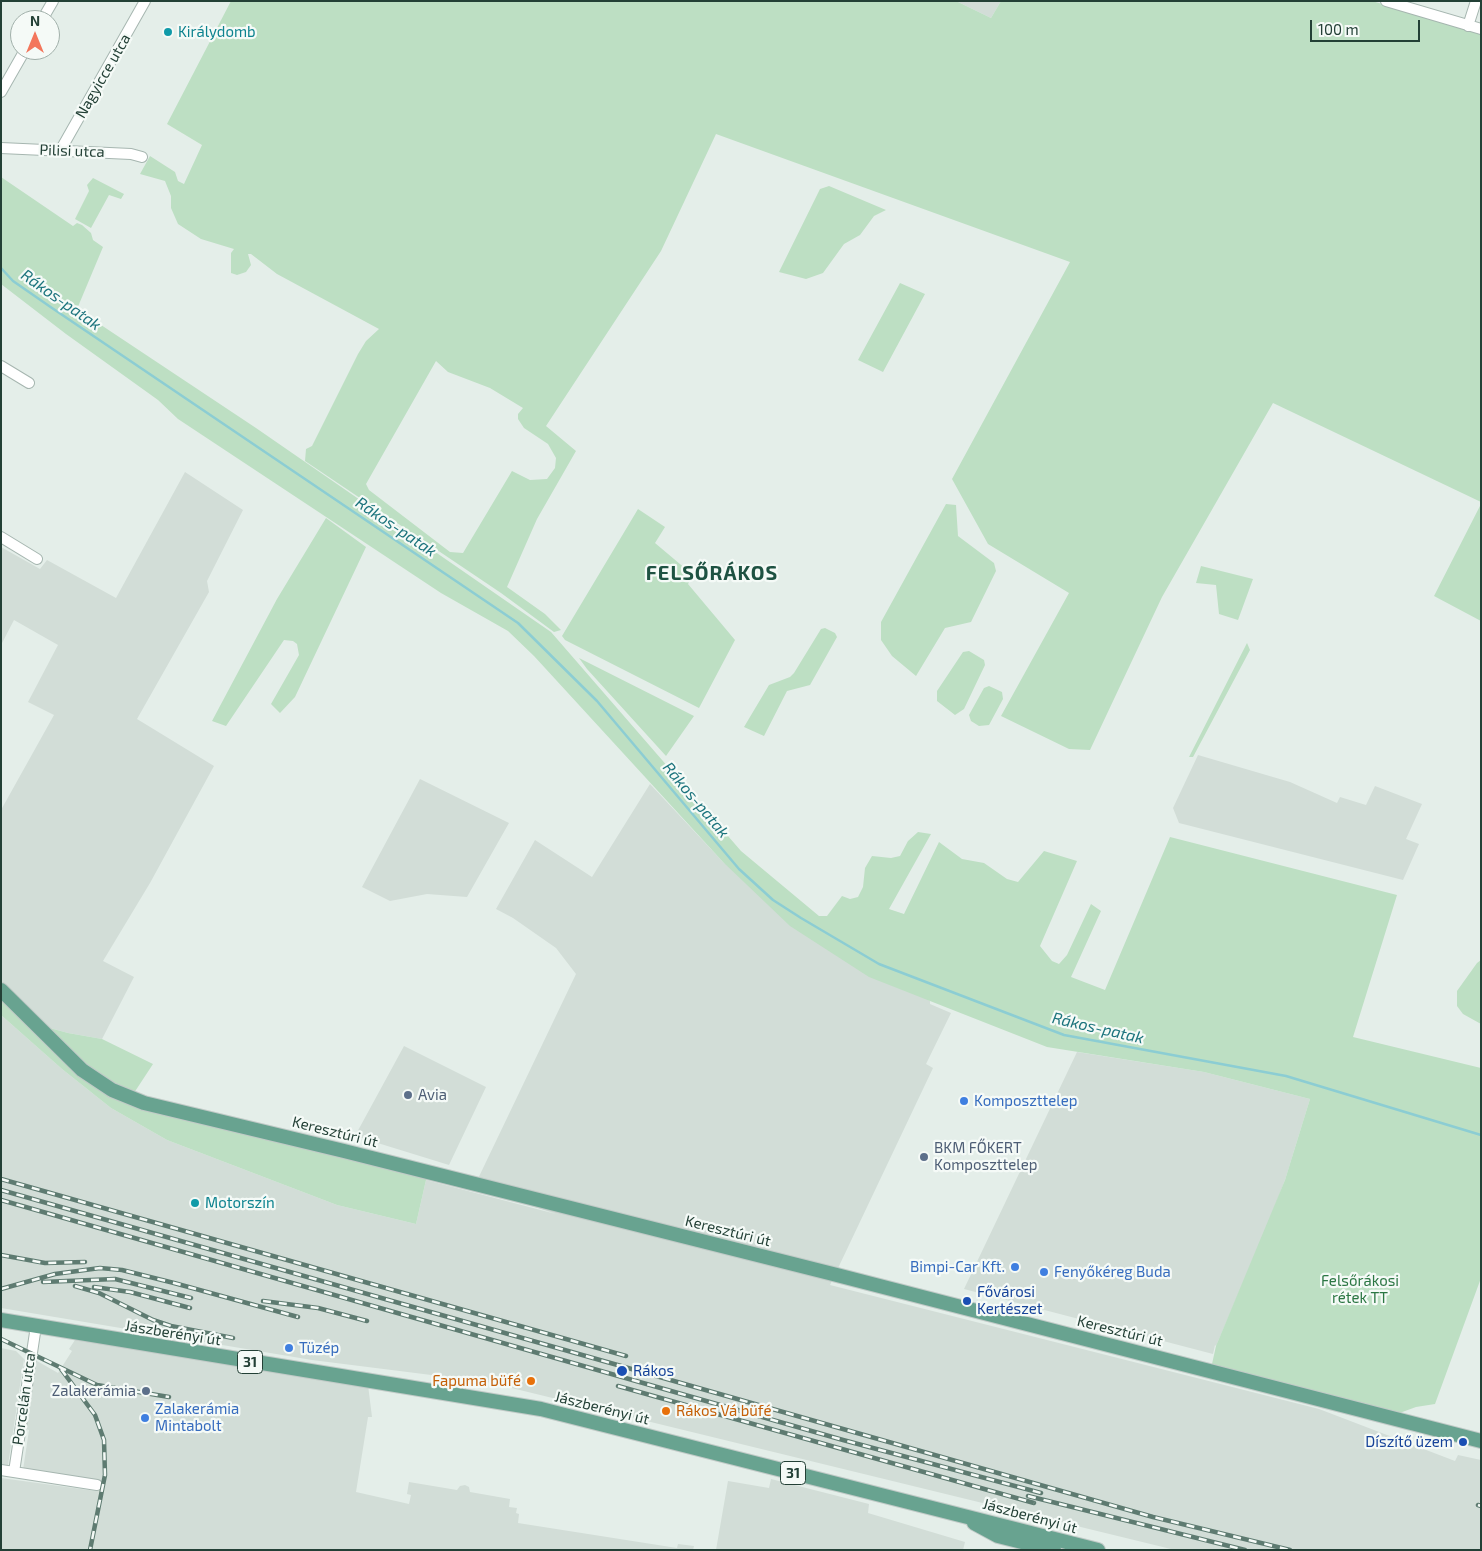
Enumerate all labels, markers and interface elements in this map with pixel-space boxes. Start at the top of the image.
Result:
north arrow [10,10,60,60]
scale bar [1312,10,1422,42]
text: N [30,12,40,29]
text: 100 m [1318,20,1359,38]
place label: Királydomb [178,23,256,41]
marker: Királydomb [162,26,174,38]
street label: Nagyicce utca [72,31,134,121]
street label: Pilisi utca [39,141,105,161]
water label: Rákos-patak [17,265,105,335]
water label: Rákos-patak [352,493,440,561]
district label: FELSŐRÁKOS [644,561,780,585]
water label: Rákos-patak [659,758,733,842]
water label: Rákos-patak [1050,1008,1146,1048]
place label: Avia [418,1086,447,1104]
marker: Avia [402,1089,414,1101]
place label: Komposzttelep [974,1092,1078,1110]
marker: Komposzttelep [958,1095,970,1107]
street label: Keresztúri út [290,1113,380,1151]
place label: BKM FŐKERT Komposzttelep [934,1139,1038,1174]
marker: BKM FŐKERT Komposzttelep [918,1151,930,1163]
place label: Motorszín [205,1194,275,1212]
marker: Motorszín [189,1197,201,1209]
street label: Keresztúri út [683,1212,773,1250]
place label: Bimpi-Car Kft. [910,1258,1005,1276]
marker: Bimpi-Car Kft. [1009,1261,1021,1273]
place label: Fenyőkéreg Buda [1054,1263,1171,1281]
marker: Fenyőkéreg Buda [1038,1266,1050,1278]
park label: Felsőrákosi rétek TT [1321,1272,1399,1307]
place label: Fővárosi Kertészet [977,1283,1043,1318]
marker: Fővárosi Kertészet [961,1295,973,1307]
street label: Keresztúri út [1075,1312,1165,1350]
street label: Jászberényi út [124,1317,222,1349]
place label: Tüzép [299,1339,339,1357]
marker: Tüzép [283,1342,295,1354]
road number: 31 [238,1350,262,1374]
street label: Porcelán utca [9,1352,39,1446]
place label: Rákos [633,1362,674,1380]
marker: Rákos [615,1364,629,1378]
place label: Fapuma büfé [432,1372,521,1390]
marker: Fapuma büfé [525,1375,537,1387]
place label: Zalakerámia [52,1382,136,1400]
marker: Zalakerámia [140,1385,152,1397]
street label: Jászberényi út [553,1388,651,1428]
place label: Zalakerámia Mintabolt [155,1400,239,1435]
place label: Rákos Vá büfé [676,1402,771,1420]
marker: Rákos Vá büfé [660,1405,672,1417]
marker: Zalakerámia Mintabolt [139,1412,151,1424]
place label: Díszítő üzem [1365,1433,1453,1451]
marker: Díszítő üzem [1457,1436,1469,1448]
road number: 31 [780,1462,806,1485]
street label: Jászberényi út [981,1495,1079,1537]

